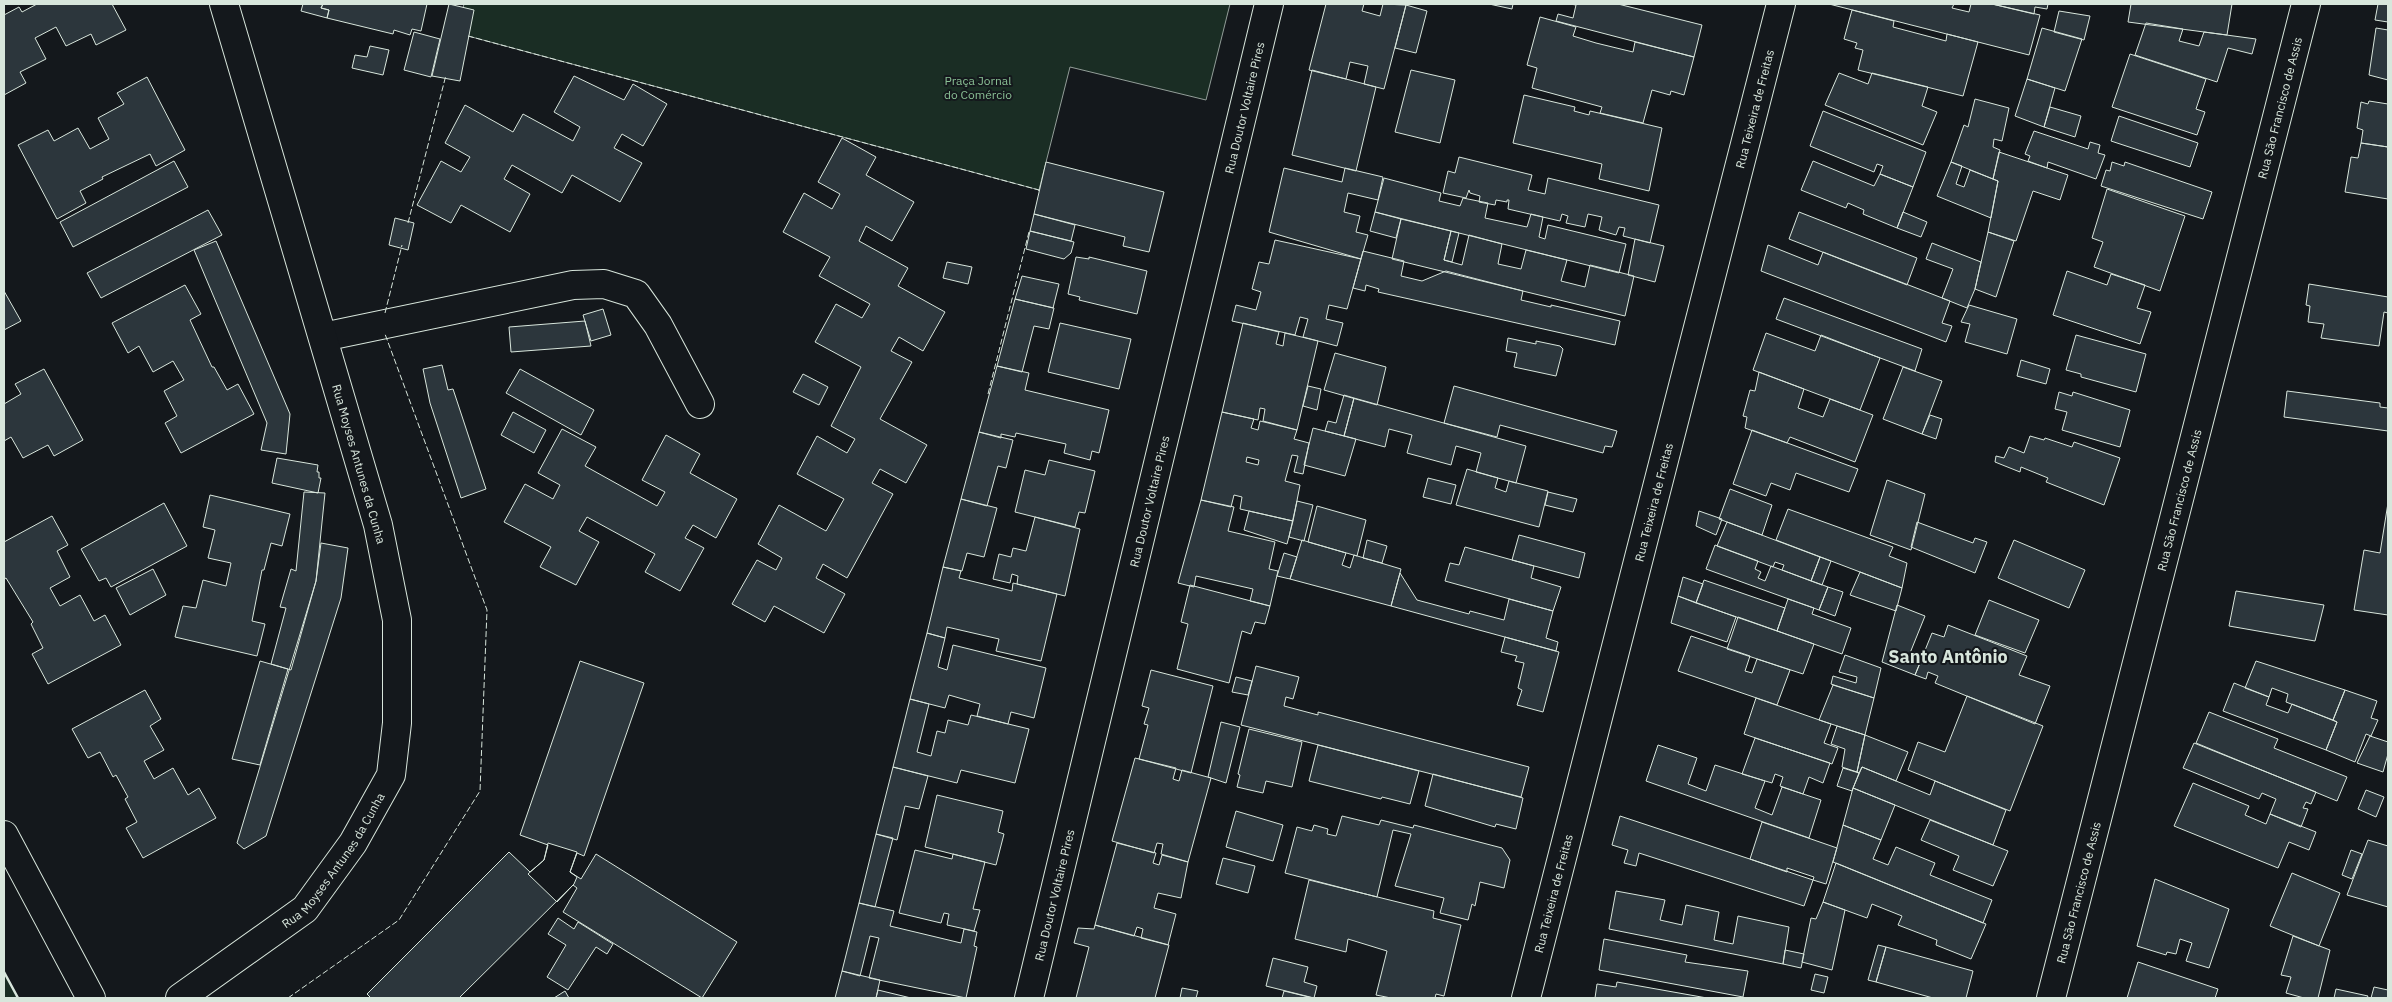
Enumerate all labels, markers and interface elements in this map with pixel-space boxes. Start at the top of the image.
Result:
street label: Rua São Francisco de Assis [2254,35,2305,180]
street label: Rua Doutor Voltaire Pires [1221,40,1267,175]
street label: Rua Teixeira de Freitas [1732,48,1777,170]
park label: Praça Jornal do Comércio [944,73,1012,102]
street label: Rua Moyses Antunes da Cunha [329,382,389,546]
street label: Rua São Francisco de Assis [2153,427,2204,573]
street label: Rua Doutor Voltaire Pires [1126,434,1172,569]
street label: Rua Teixeira de Freitas [1631,441,1676,563]
district label: Santo Antônio [1888,645,2008,668]
street label: Rua Moyses Antunes da Cunha [278,789,388,931]
street label: Rua São Francisco de Assis [2053,820,2104,965]
street label: Rua Doutor Voltaire Pires [1031,827,1077,962]
street label: Rua Teixeira de Freitas [1530,832,1575,954]

